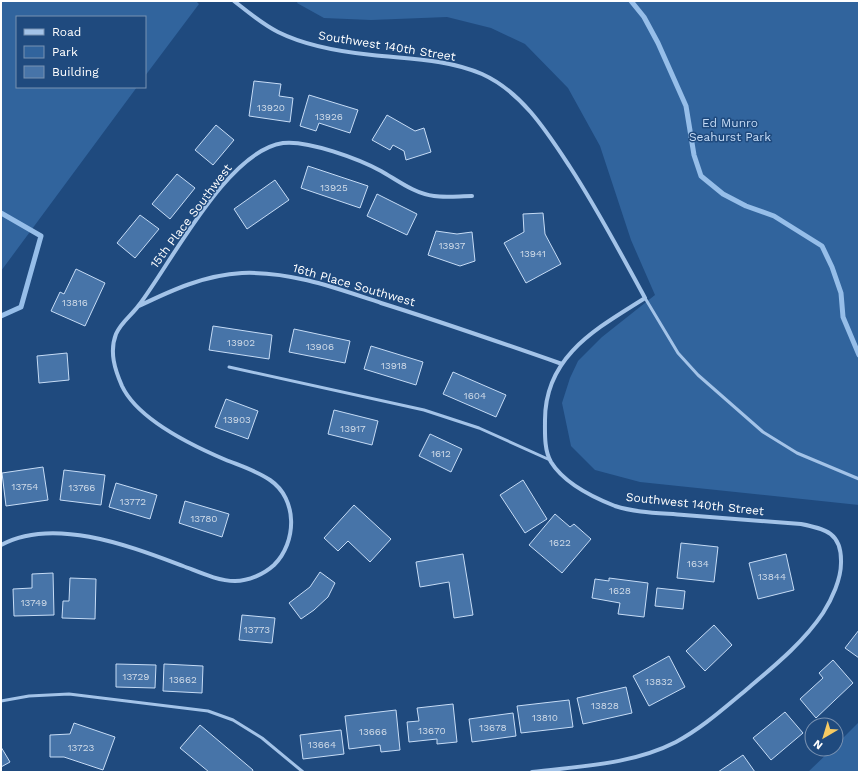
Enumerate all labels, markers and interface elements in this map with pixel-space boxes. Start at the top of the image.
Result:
legend [16,16,146,88]
text: Road [52,25,81,39]
street label: Southwest 140th Street [317,28,457,64]
text: Park [52,45,78,59]
text: Building [52,65,99,79]
house number: 13920 [257,102,285,113]
house number: 13926 [315,111,343,122]
park label: Ed Munro Seahurst Park [689,116,771,144]
street label: 15th Place Southwest [147,161,235,271]
house number: 13925 [320,182,348,193]
house number: 13937 [439,240,466,251]
house number: 13941 [520,248,546,259]
street label: 16th Place Southwest [291,261,417,309]
house number: 13816 [62,297,88,308]
house number: 13902 [227,337,255,348]
house number: 13906 [306,341,334,352]
house number: 13918 [381,360,407,371]
house number: 1604 [464,390,486,401]
house number: 13903 [223,414,251,425]
house number: 13917 [340,423,366,434]
house number: 1612 [431,448,451,459]
house number: 13754 [12,481,38,492]
house number: 13766 [69,482,95,493]
street label: Southwest 140th Street [625,490,765,518]
house number: 13772 [120,496,146,507]
house number: 13780 [190,513,218,524]
house number: 1622 [549,537,571,548]
house number: 1634 [687,558,709,569]
house number: 13844 [758,571,786,582]
house number: 1628 [609,585,631,596]
house number: 13749 [21,597,47,608]
house number: 13773 [244,624,270,635]
house number: 13729 [123,671,149,682]
house number: 13662 [169,674,197,685]
house number: 13832 [645,676,673,687]
house number: 13828 [591,700,619,711]
house number: 13810 [532,712,558,723]
north arrow [804,717,844,757]
house number: 13678 [479,722,507,733]
house number: 13670 [418,725,446,736]
house number: 13666 [359,726,387,737]
text: N [811,737,825,752]
house number: 13664 [308,739,336,750]
house number: 13723 [68,742,94,753]

